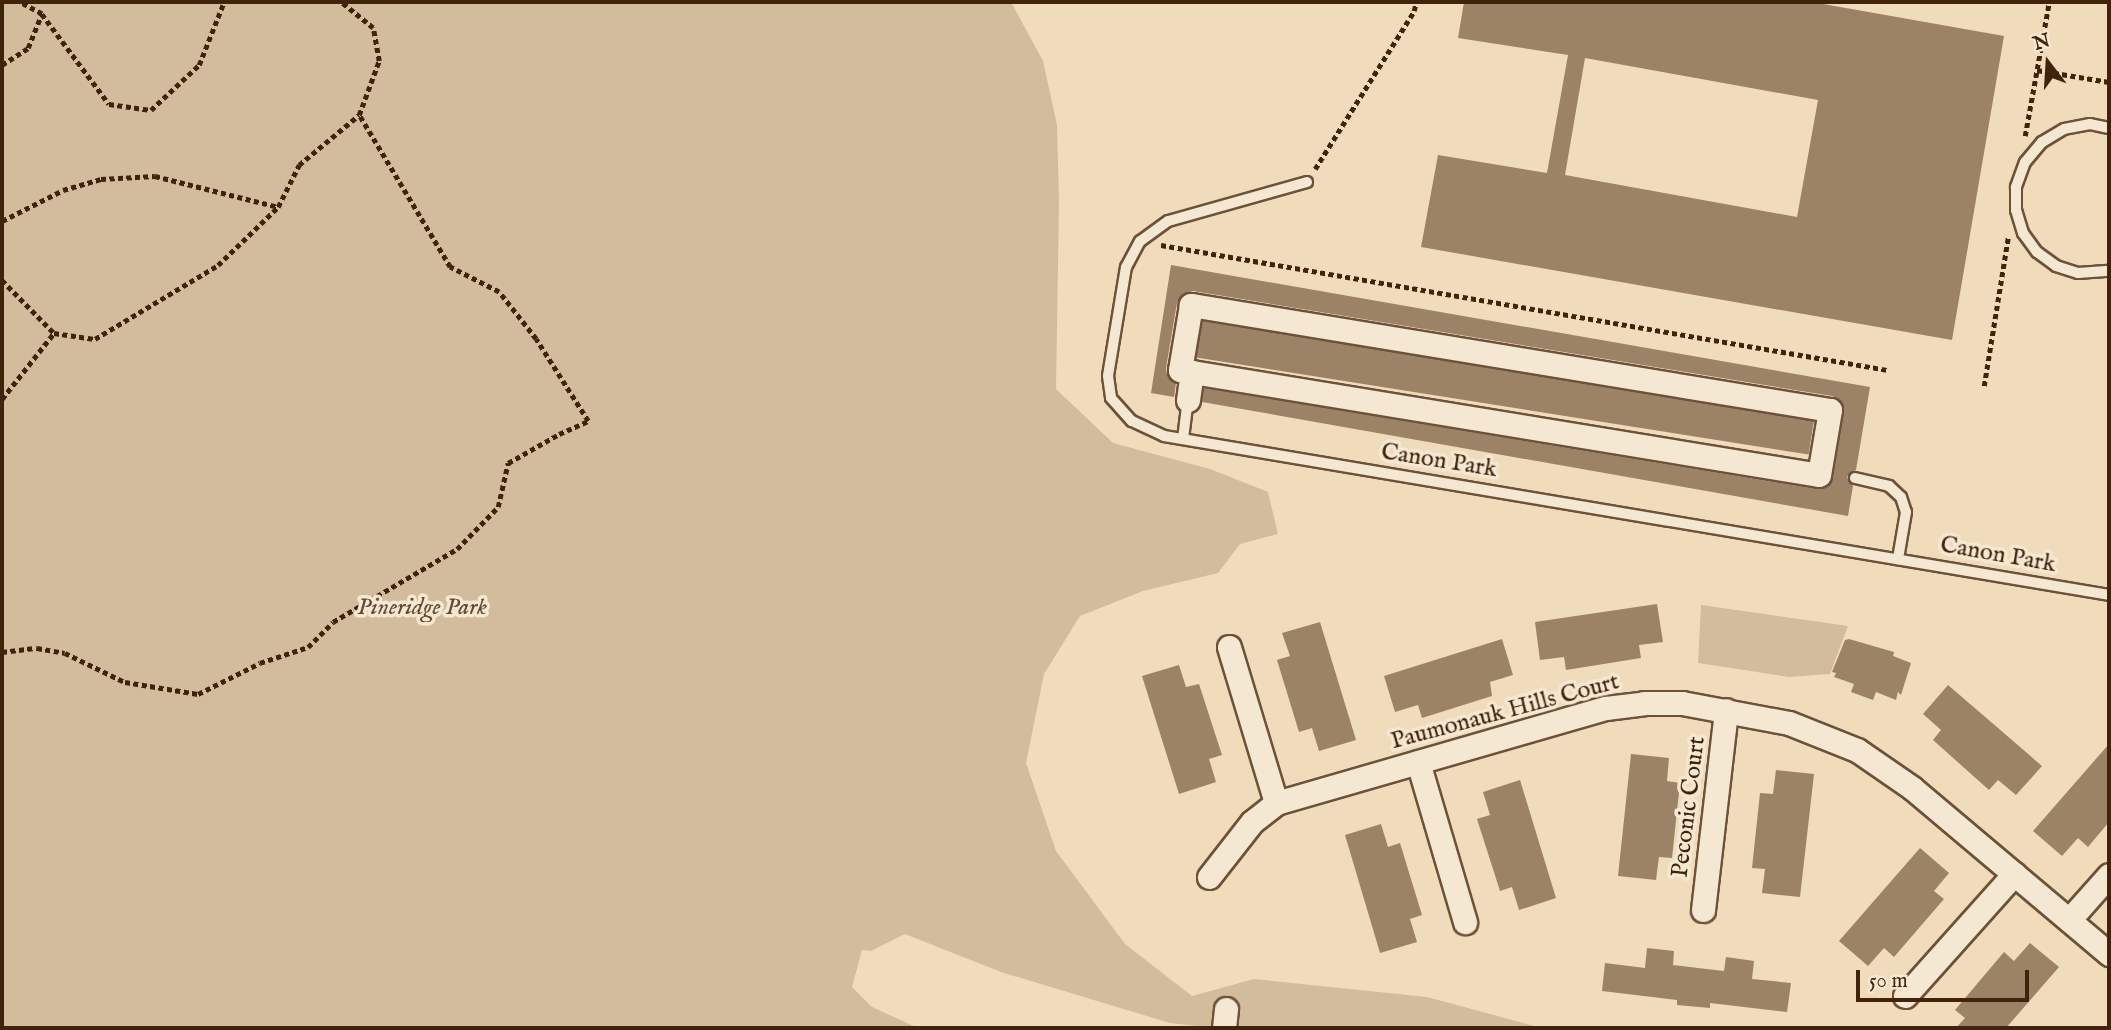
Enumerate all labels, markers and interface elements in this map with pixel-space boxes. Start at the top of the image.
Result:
north arrow [2013,28,2083,98]
text: N [2030,29,2053,57]
street label: Canon Park [1379,438,1499,484]
street label: Canon Park [1938,531,2058,579]
park label: Pineridge Park [357,594,487,622]
street label: Paumonauk Hills Court [1388,668,1622,756]
street label: Peconic Court [1666,735,1712,879]
scale bar [1859,956,2032,1000]
text: 50 m [1869,968,1908,995]

